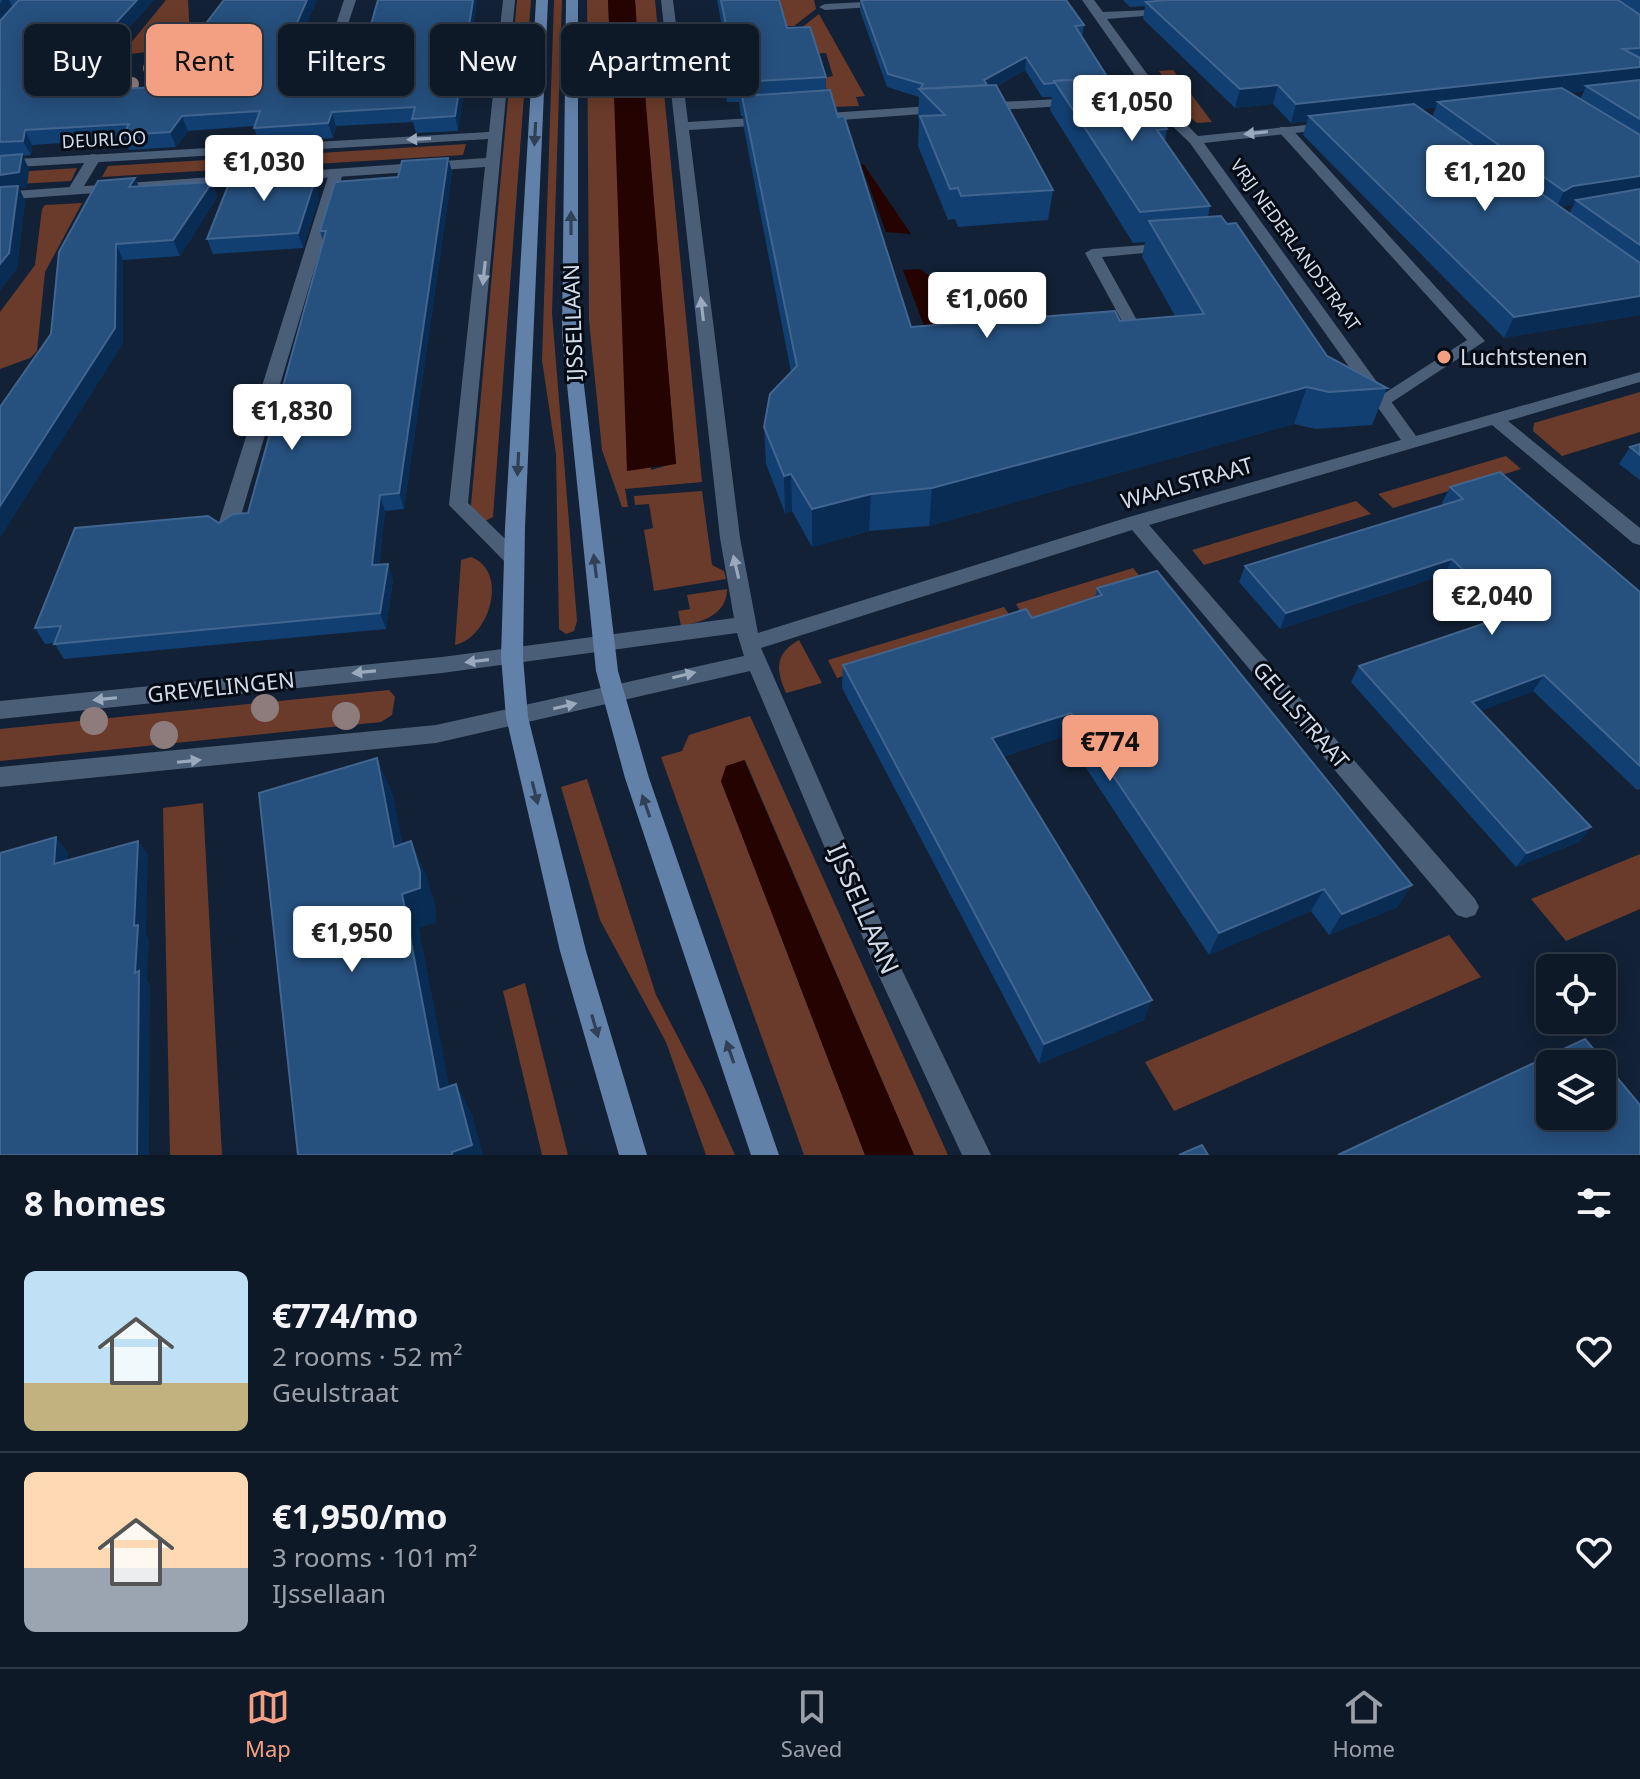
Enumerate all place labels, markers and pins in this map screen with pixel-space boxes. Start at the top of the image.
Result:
pin: €1,050 [1067,75,1197,143]
pin: €1,030 [199,135,329,203]
pin: €1,120 [1420,145,1550,213]
pin: €1,060 [922,272,1052,340]
place label: Luchtstenen [1460,341,1588,371]
marker: Luchtstenen [1435,348,1453,366]
pin: €1,830 [227,384,357,452]
pin: €2,040 [1427,569,1557,637]
pin: €774 [1063,715,1157,783]
pin: €1,950 [287,906,417,974]

